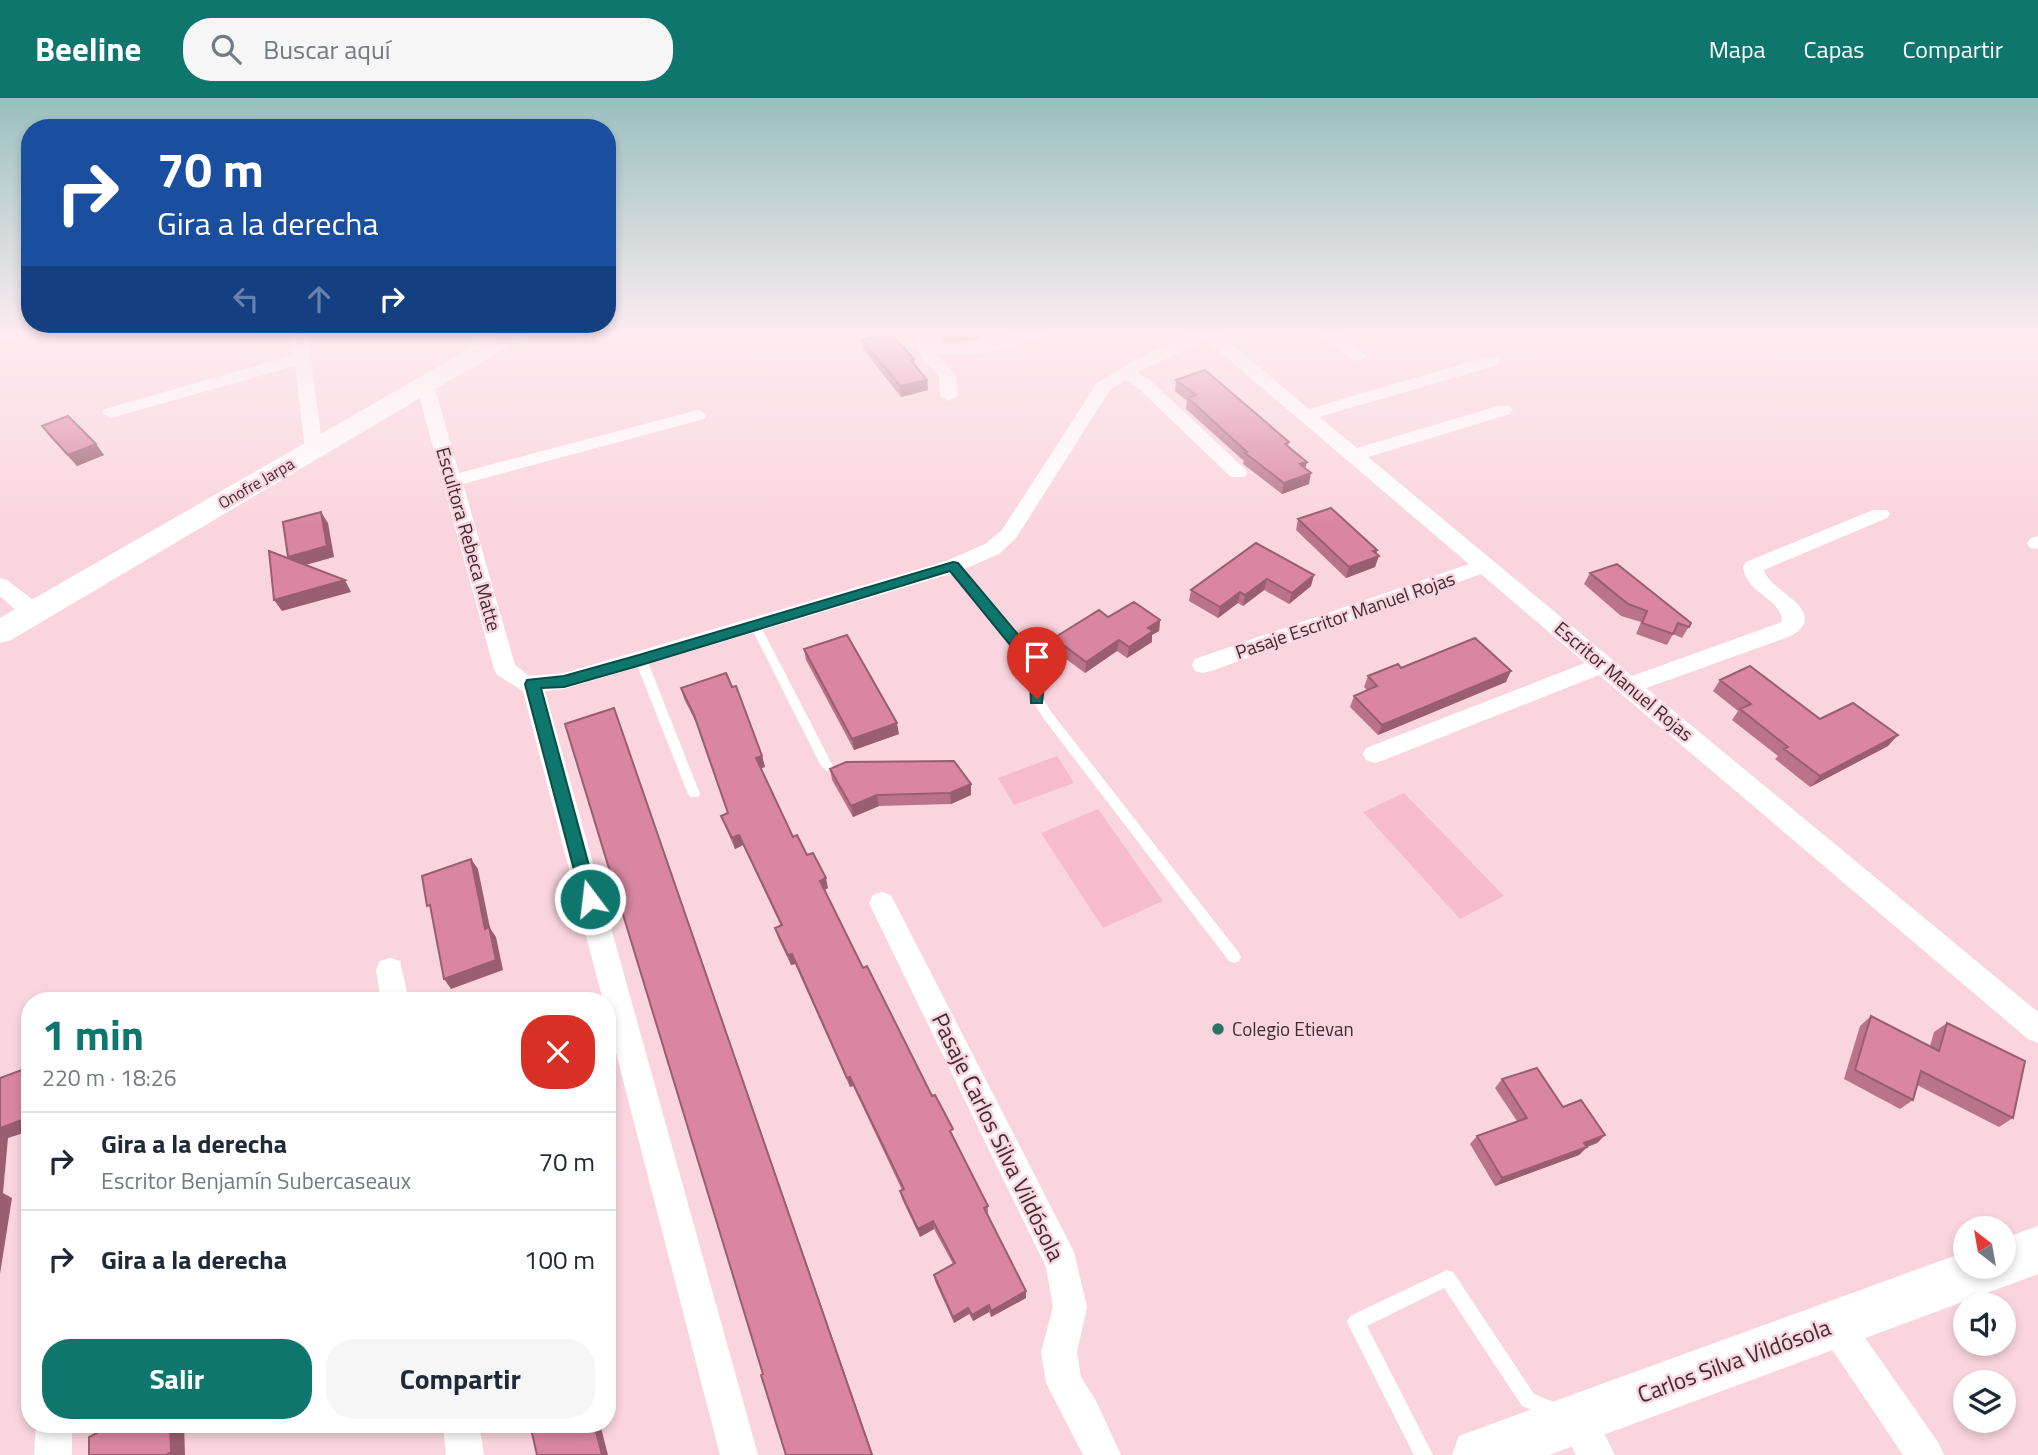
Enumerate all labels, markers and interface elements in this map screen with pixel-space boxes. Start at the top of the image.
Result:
search box [183,18,673,81]
text: Beeline [35,24,141,74]
icon: search [207,30,245,68]
text: Buscar aquí [263,30,390,69]
text: Mapa [1709,31,1766,67]
text: Capas [1804,31,1864,67]
text: Compartir [1902,31,2003,67]
text: 70 m [157,131,264,206]
icon: right [42,147,133,238]
text: Gira a la derecha [157,199,379,247]
icon: left [227,280,265,318]
icon: ahead [300,280,338,318]
icon: right [373,280,411,318]
street label: Escultora Rebeca Matte [429,443,510,634]
street label: Onofre Jarpa [213,451,299,515]
street label: Pasaje Escritor Manuel Rojas [1231,563,1459,666]
street label: Escritor Manuel Rojas [1548,614,1700,748]
pin [1007,627,1067,699]
icon: arrive [1018,638,1056,676]
position arrow [553,862,627,936]
text: 1 min [42,1002,144,1066]
street label: Pasaje Carlos Silva Vildósola [923,1007,1074,1267]
place label: Colegio Etievan [1232,1014,1354,1043]
button: close [521,1015,595,1089]
marker: Colegio Etievan [1210,1021,1226,1037]
text: 220 m · 18:26 [42,1060,177,1095]
text: Gira a la derecha [101,1124,287,1163]
icon: right [42,1142,80,1180]
text: 70 m [538,1142,595,1181]
text: Escritor Benjamín Subercaseaux [101,1163,411,1198]
north arrow [1953,1216,2016,1279]
map controls [1953,1216,2016,1433]
icon: right [42,1240,80,1278]
text: Gira a la derecha [101,1240,287,1279]
text: 100 m [524,1240,595,1279]
button: sound [1953,1293,2016,1356]
street label: Carlos Silva Vildósola [1632,1309,1836,1412]
button: Salir [42,1339,312,1419]
button: Compartir [326,1339,595,1419]
button: layers [1953,1370,2016,1433]

